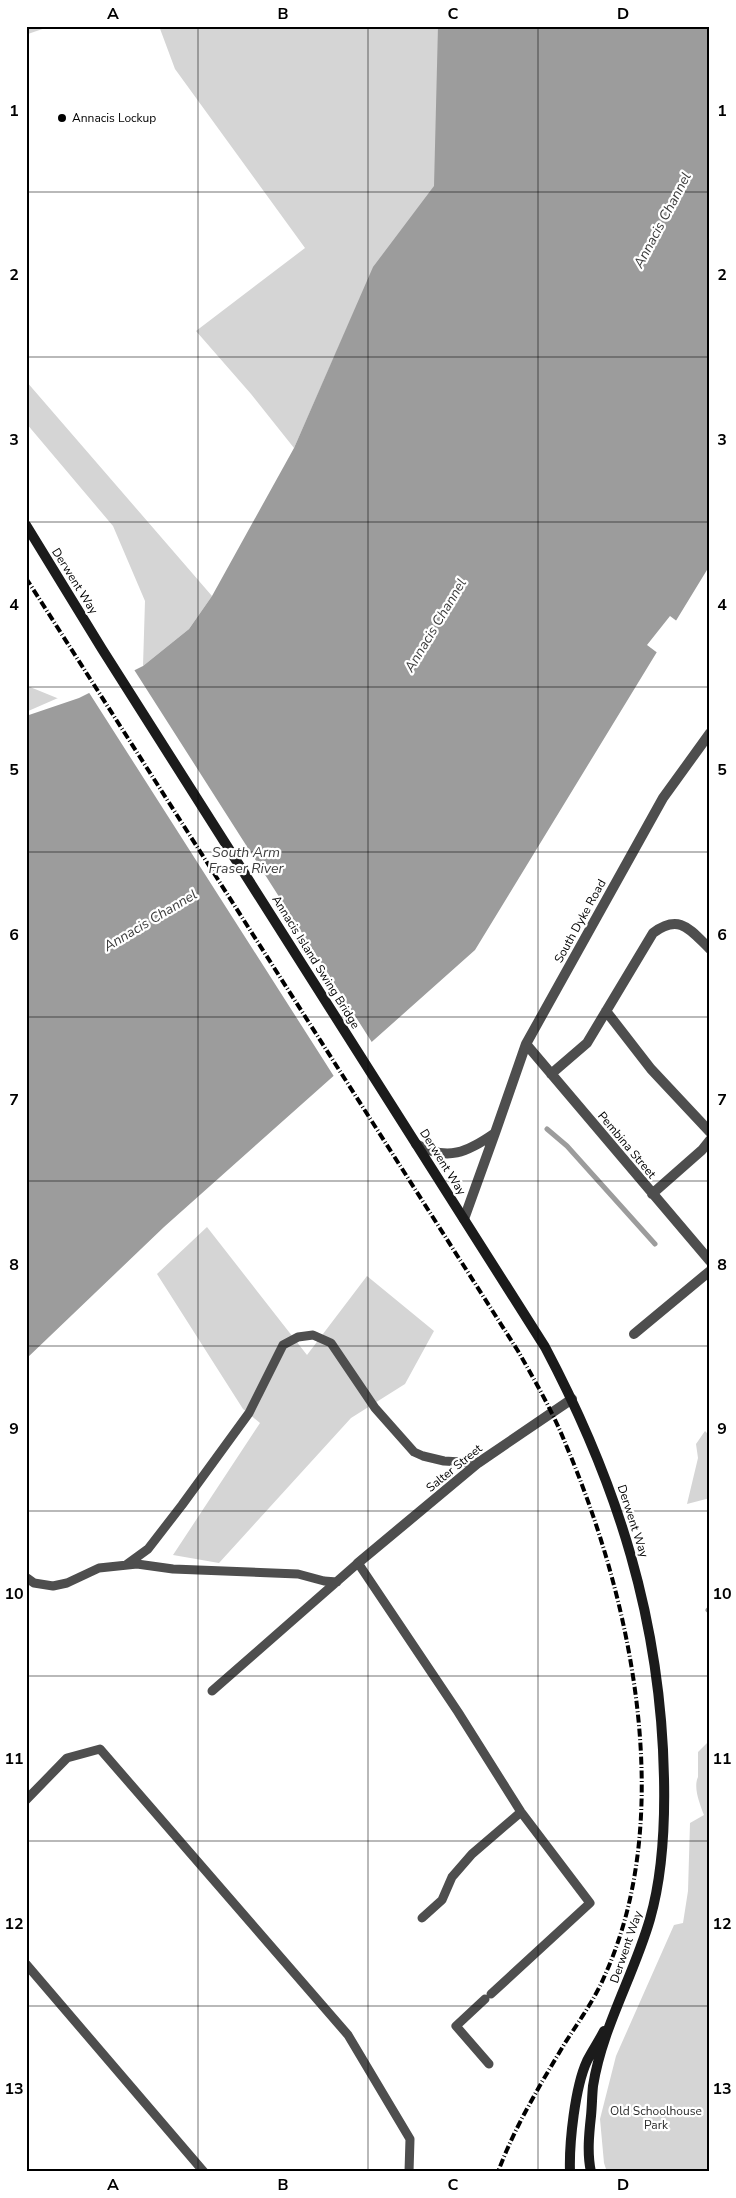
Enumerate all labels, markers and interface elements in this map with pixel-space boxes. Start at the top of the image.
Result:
text: A [107,3,119,25]
text: B [277,3,289,25]
text: C [448,3,459,25]
text: D [617,3,629,25]
text: 1 [9,100,19,122]
text: 1 [717,100,727,122]
place label: Annacis Lockup [72,110,156,126]
marker: Annacis Lockup [56,112,68,124]
water label: Annacis Channel [629,169,696,272]
text: 2 [9,264,19,286]
text: 2 [717,264,727,286]
text: 3 [9,429,19,451]
text: 3 [717,429,727,451]
street label: Derwent Way [48,545,102,618]
water label: Annacis Channel [400,575,471,676]
text: 4 [9,594,19,616]
text: 4 [717,594,727,616]
text: 5 [9,759,19,781]
text: 5 [717,759,727,781]
water label: South Arm Fraser River [209,843,284,878]
street label: South Dyke Road [550,876,610,966]
water label: Annacis Channel [99,885,201,956]
street label: Annacis Island Swing Bridge [268,892,364,1032]
text: 6 [9,924,19,946]
text: 6 [717,924,727,946]
text: 7 [9,1089,19,1111]
text: 7 [717,1089,727,1111]
street label: Pembina Street [594,1108,660,1182]
street label: Derwent Way [416,1126,470,1199]
text: 8 [9,1254,19,1276]
text: 8 [717,1254,727,1276]
text: 9 [9,1418,19,1440]
text: 9 [717,1418,727,1440]
street label: Salter Street [423,1440,486,1496]
street label: Derwent Way [614,1483,653,1560]
text: 10 [4,1583,24,1605]
text: 10 [712,1583,732,1605]
text: 11 [4,1748,24,1770]
text: 11 [712,1748,732,1770]
street label: Derwent Way [606,1908,646,1985]
text: 12 [4,1913,24,1935]
text: 12 [712,1913,732,1935]
text: 13 [4,2078,24,2100]
text: 13 [712,2078,732,2100]
park label: Old Schoolhouse Park [610,2103,702,2133]
text: A [107,2174,119,2196]
text: B [277,2174,289,2196]
text: C [448,2174,459,2196]
text: D [617,2174,629,2196]

